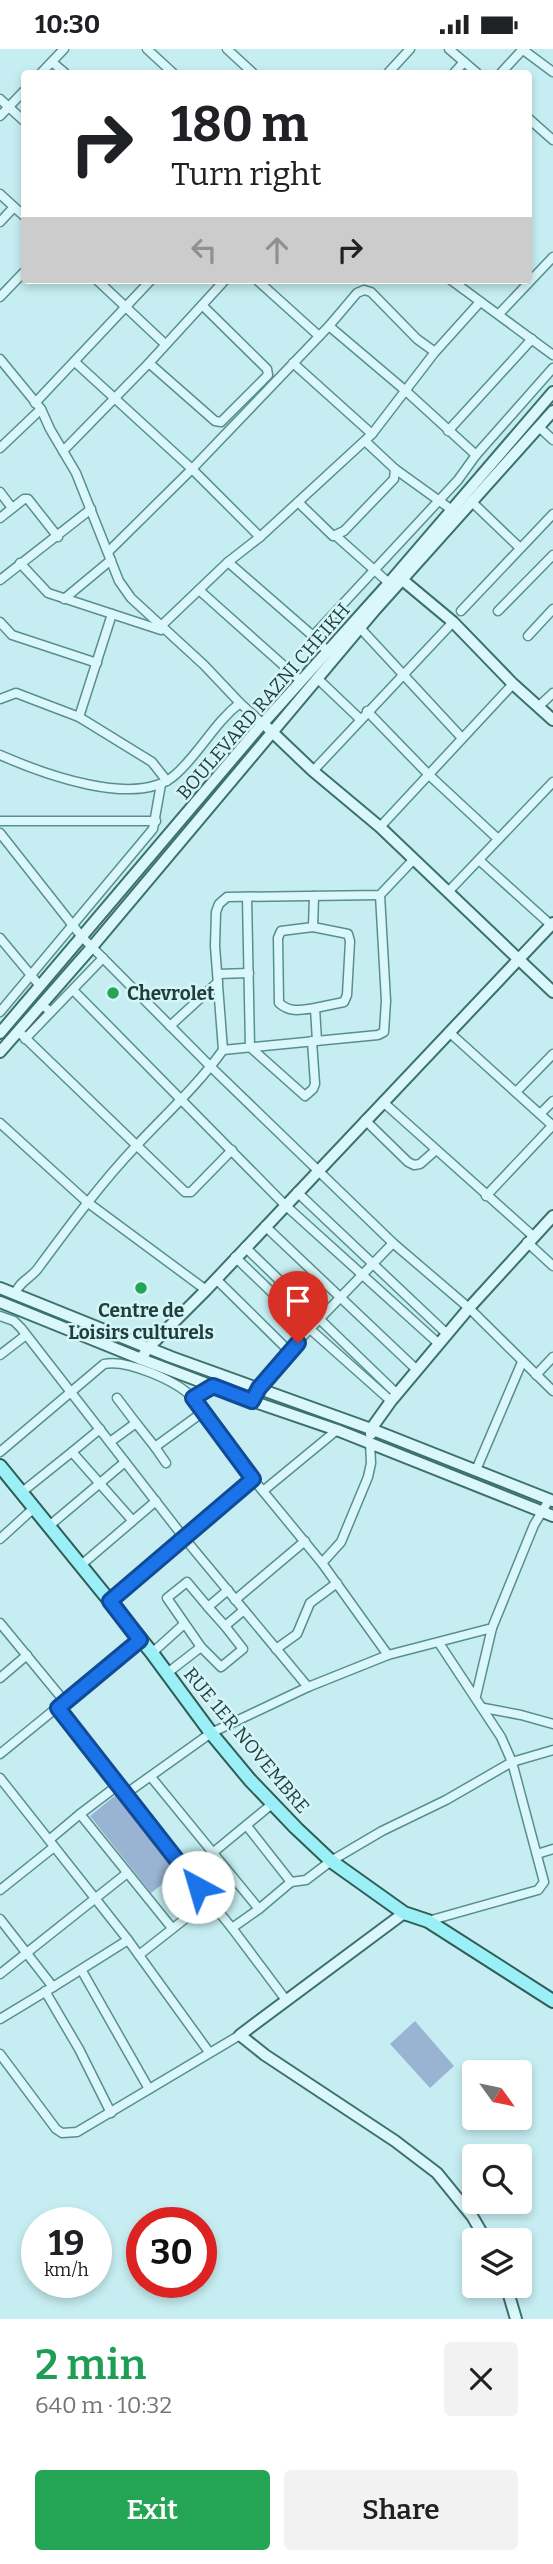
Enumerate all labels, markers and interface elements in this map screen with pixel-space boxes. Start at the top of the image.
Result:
text: 10:30 [35,9,100,40]
text: 180 m [171,95,308,154]
icon: right [56,98,147,189]
text: Turn right [171,155,322,193]
icon: left [185,231,223,269]
icon: ahead [258,231,296,269]
icon: right [331,231,369,269]
street label: BOULEVARD RAZNI CHEIKH [172,599,355,804]
place label: Chevrolet [127,982,215,1005]
marker: Chevrolet [105,985,121,1001]
pin [268,1271,328,1343]
marker: Centre de Loisirs culturels [133,1280,149,1296]
icon: arrive [279,1282,317,1320]
place label: Centre de Loisirs culturels [68,1299,214,1344]
street label: RUE 1ER NOVEMBRE [179,1663,314,1818]
position arrow [161,1850,235,1924]
north arrow [462,2060,532,2130]
map controls [462,2060,532,2298]
button: search [462,2144,532,2214]
speed limit sign: 30 [126,2207,217,2298]
text: 19 [49,2222,84,2264]
button: layers [462,2228,532,2298]
text: km/h [44,2259,89,2281]
text: 2 min [35,2340,146,2390]
button: close [444,2342,518,2416]
text: 640 m · 10:32 [35,2391,172,2419]
button: Exit [35,2470,270,2550]
button: Share [284,2470,518,2550]

